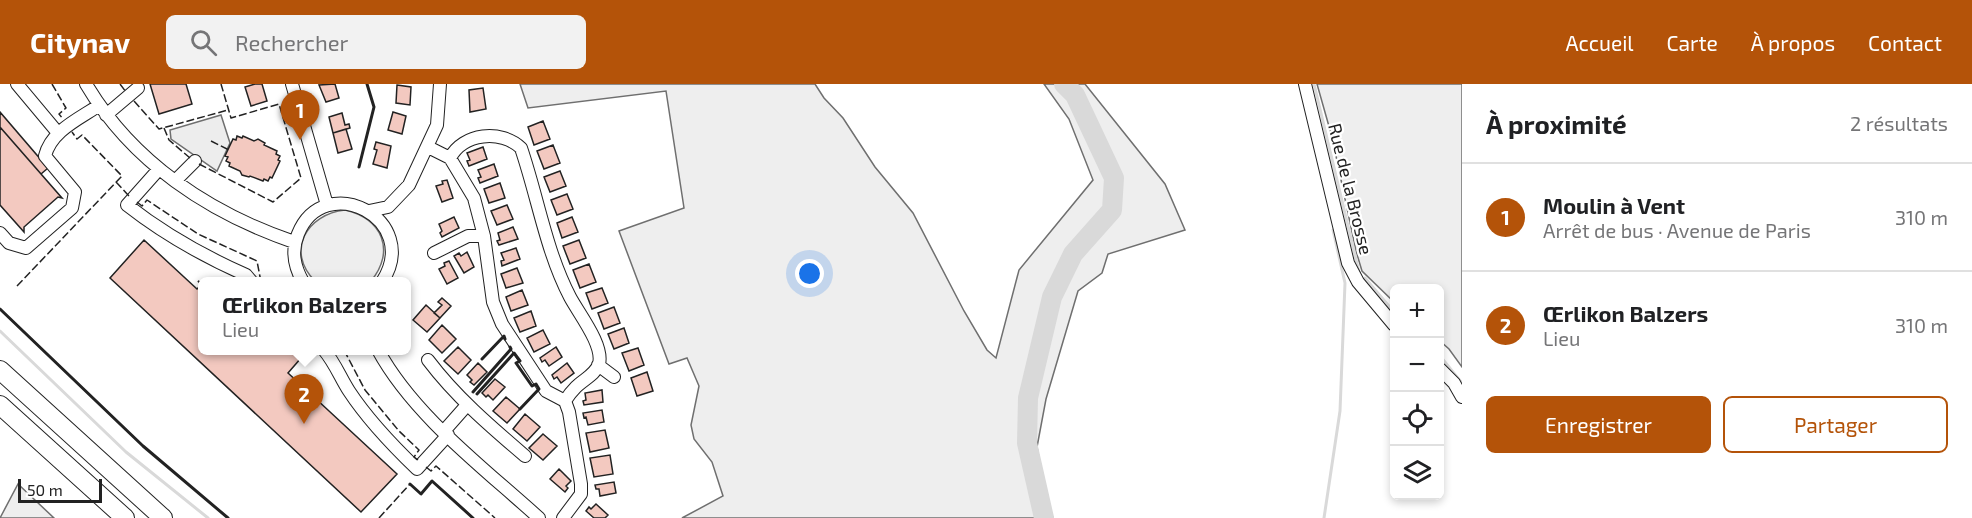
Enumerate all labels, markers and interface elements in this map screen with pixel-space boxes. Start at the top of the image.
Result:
search box [166,15,586,69]
text: Citynav [30,25,130,59]
icon: search [187,26,220,59]
text: Rechercher [235,29,348,55]
text: Accueil [1565,30,1634,55]
text: Carte [1667,30,1718,55]
text: À propos [1751,30,1835,55]
text: Contact [1868,30,1942,55]
pin: 1 [280,91,320,140]
text: À proximité [1486,108,1627,139]
text: 2 résultats [1850,111,1948,135]
street label: Rue de la Brosse [1324,121,1378,257]
text: Moulin à Vent [1543,192,1685,218]
text: 1 [1501,205,1510,229]
text: 310 m [1895,205,1948,229]
text: Arrêt de bus · Avenue de Paris [1543,218,1811,242]
your location [795,259,824,288]
popup [198,277,411,355]
map controls [1390,284,1444,500]
button: + [1390,284,1444,338]
text: Œrlikon Balzers [222,291,387,317]
text: Œrlikon Balzers [1543,300,1708,326]
text: 2 [1500,313,1511,337]
text: 310 m [1895,313,1948,337]
text: Lieu [222,317,259,341]
text: Lieu [1543,326,1580,350]
button: − [1390,338,1444,392]
pin: 2 [284,374,324,424]
button: locate [1390,392,1444,446]
button: Enregistrer [1486,396,1711,453]
button: Partager [1723,396,1948,453]
button: layers [1390,446,1444,500]
scale bar [18,476,102,504]
text: 50 m [27,480,63,499]

